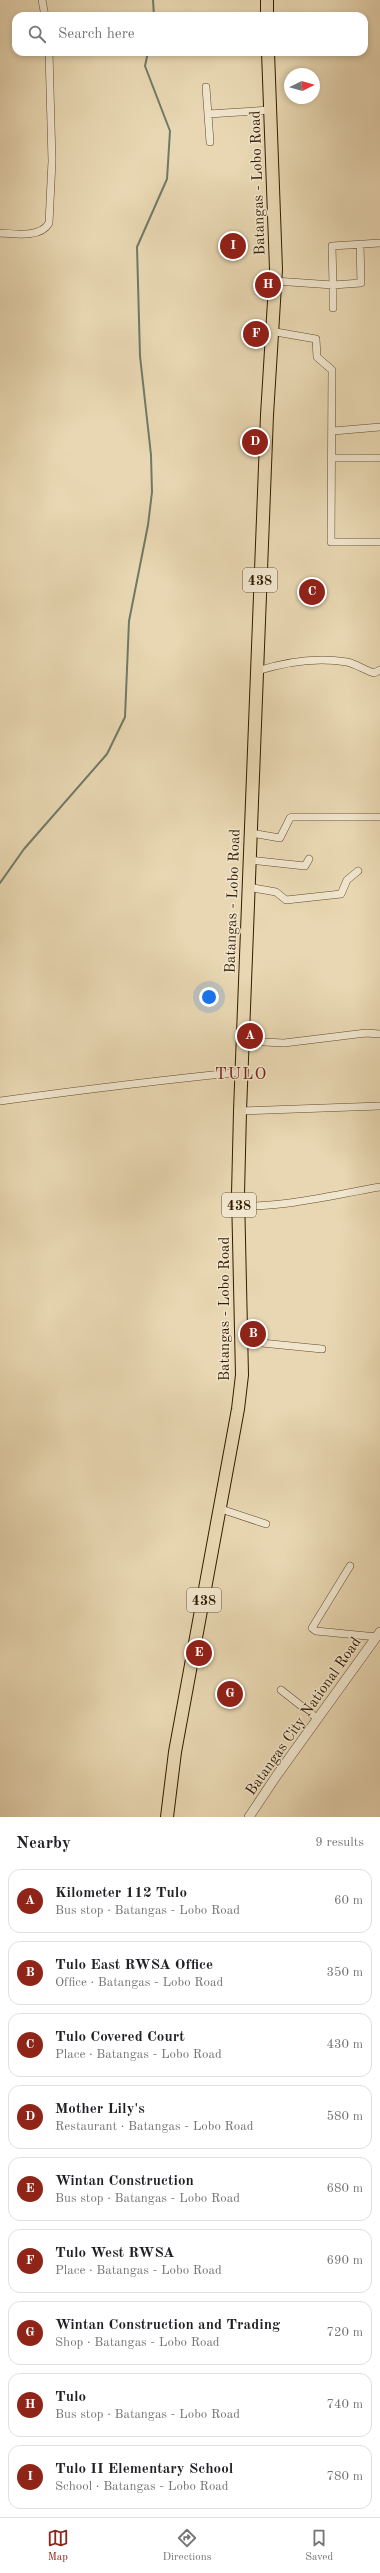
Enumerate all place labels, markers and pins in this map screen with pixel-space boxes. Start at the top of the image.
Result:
pin: I [220,231,246,261]
pin: H [255,270,281,300]
pin: F [243,319,269,349]
pin: D [242,427,268,457]
pin: C [299,577,325,607]
pin: A [237,1021,263,1051]
pin: B [240,1319,266,1349]
pin: E [186,1638,212,1668]
pin: G [217,1679,243,1709]

